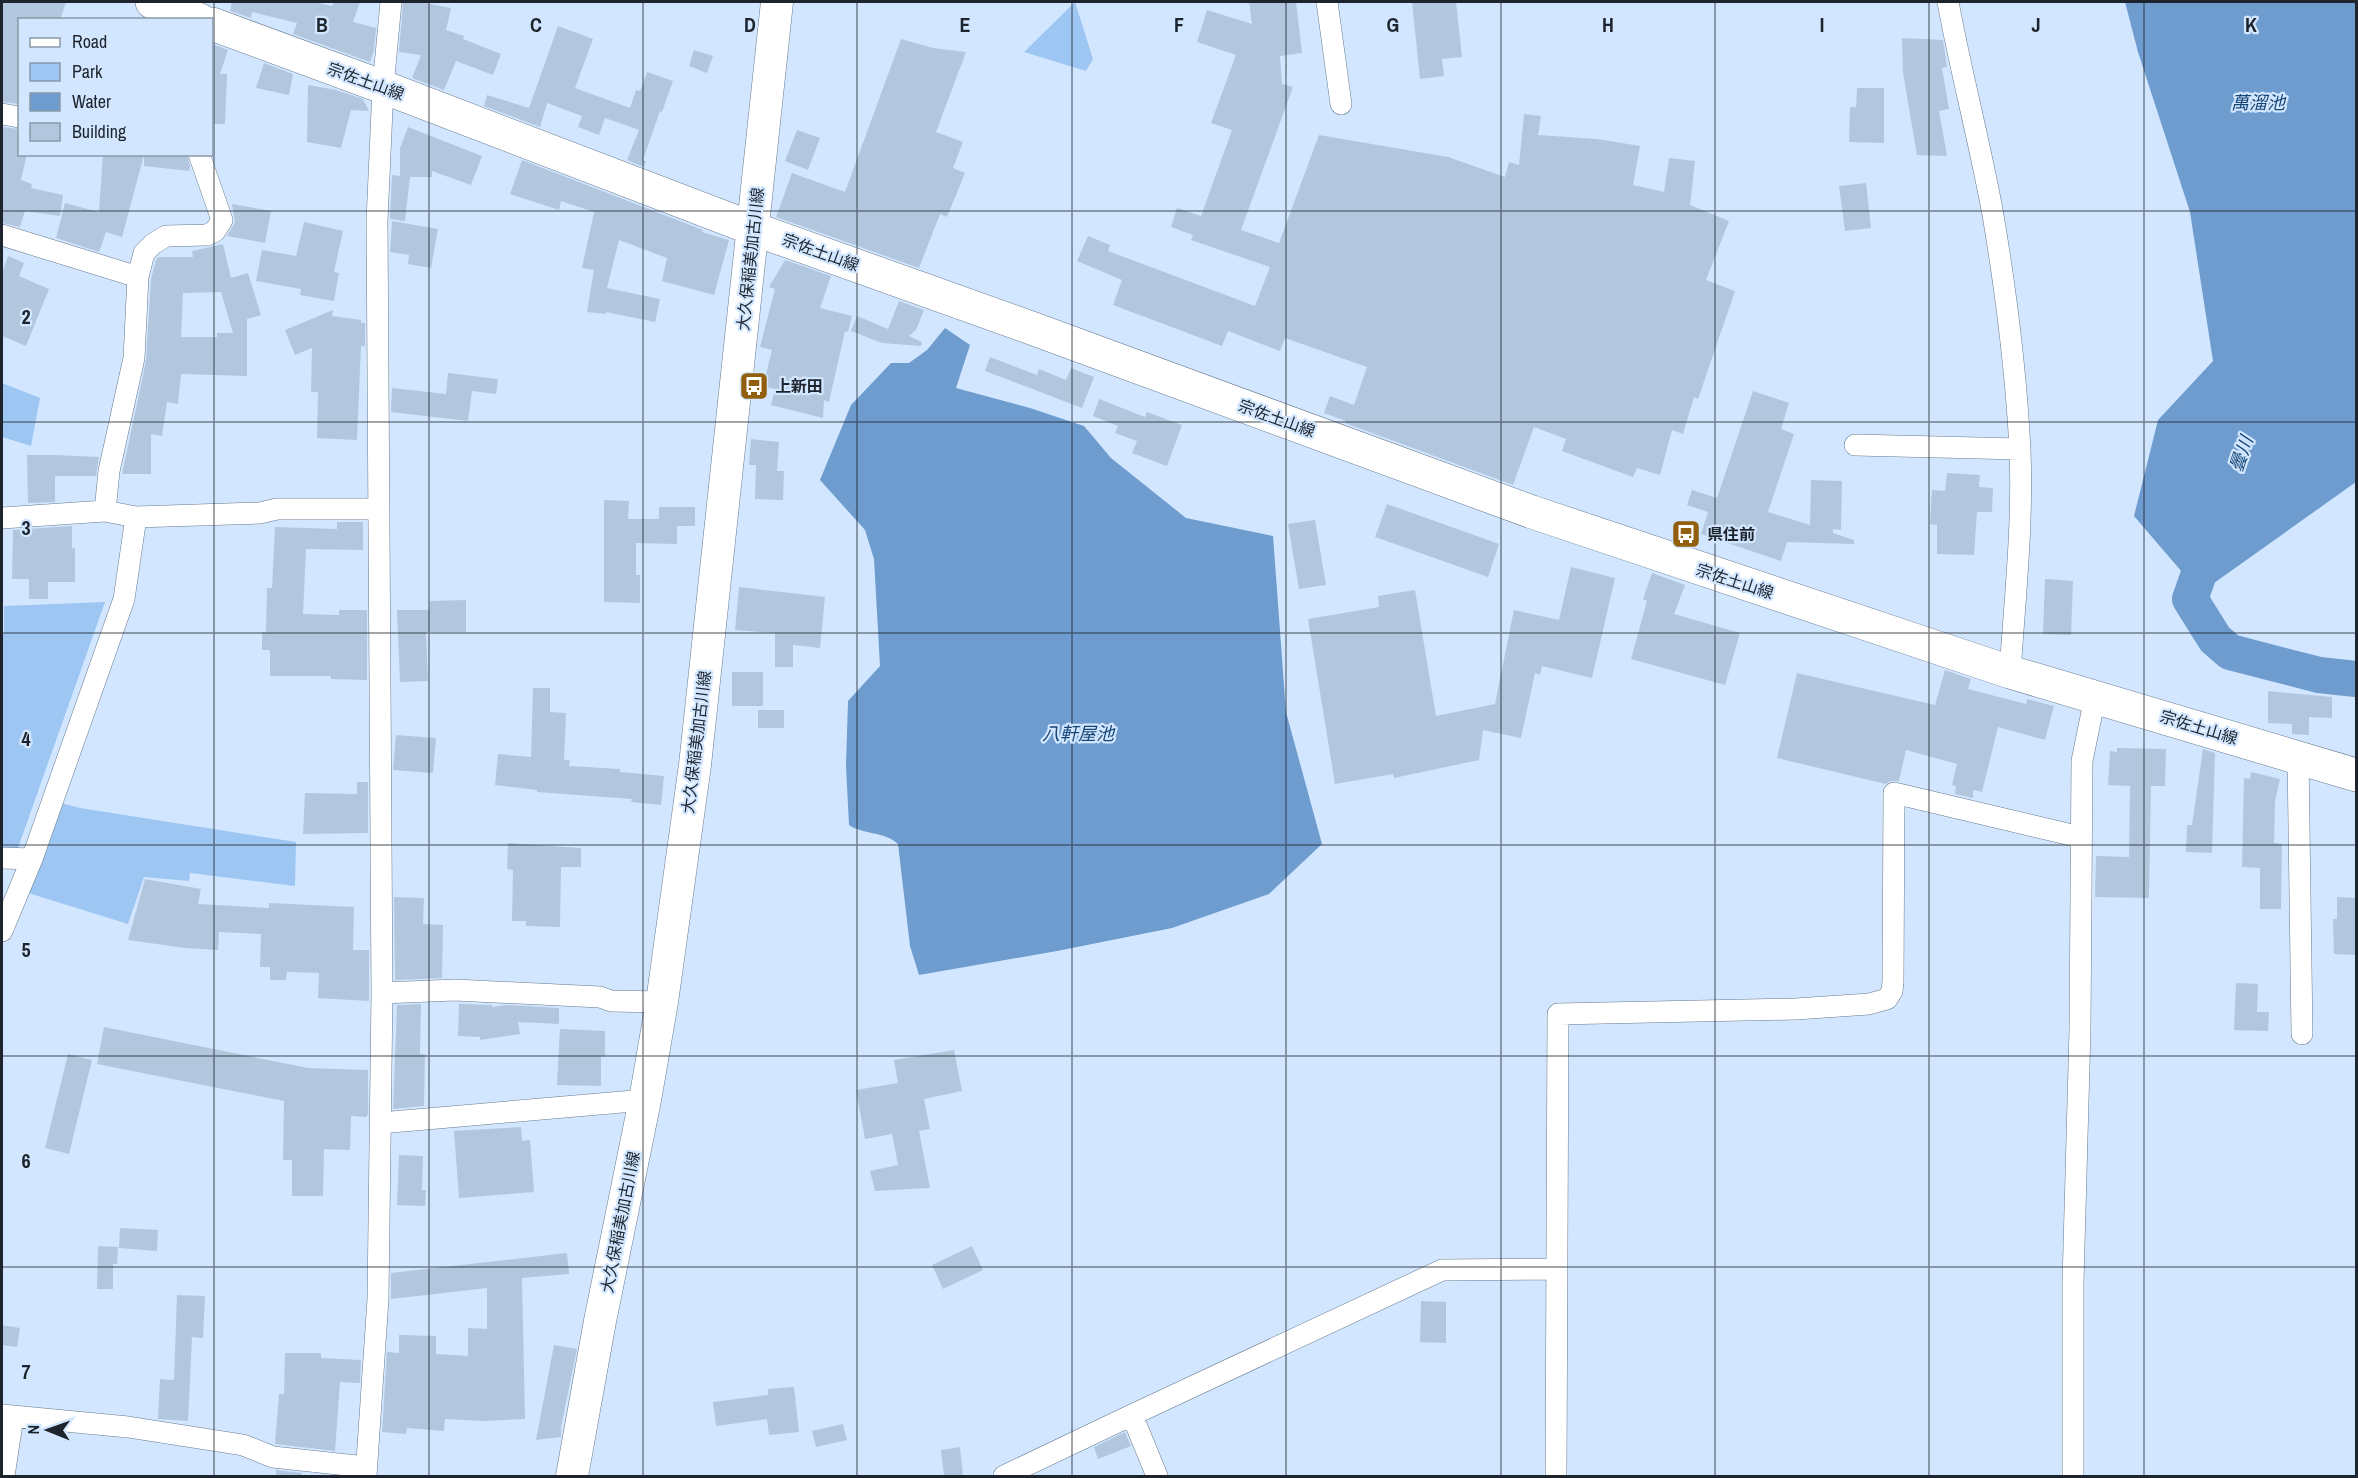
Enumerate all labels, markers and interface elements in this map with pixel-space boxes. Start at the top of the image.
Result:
text: B [316,11,328,38]
text: C [530,11,542,38]
text: D [744,11,756,38]
text: E [960,11,971,38]
text: F [1174,11,1184,38]
text: G [1387,11,1399,38]
text: H [1602,11,1614,38]
text: I [1820,11,1824,38]
text: J [2031,11,2041,38]
text: K [2245,11,2257,38]
legend [18,18,213,156]
text: Road [72,29,107,54]
street label: 宗佐土山線 [325,57,407,105]
text: Park [72,59,103,84]
text: Water [72,89,111,114]
water label: 萬溜池 [2231,90,2287,115]
text: Building [72,119,127,144]
street label: 大久保稲美加古川線 [732,186,768,332]
street label: 宗佐土山線 [780,228,862,276]
text: 2 [21,303,31,330]
bus stop icon: 上新田 [738,370,770,402]
place label: 上新田 [775,375,823,397]
street label: 宗佐土山線 [1236,394,1318,442]
water label: 曇川 [2223,431,2259,475]
text: 3 [21,514,31,541]
bus stop icon: 県住前 [1670,518,1702,550]
place label: 県住前 [1707,523,1755,545]
street label: 宗佐土山線 [1694,558,1776,604]
street label: 大久保稲美加古川線 [676,669,716,815]
street label: 宗佐土山線 [2158,705,2240,749]
water label: 八軒屋池 [1042,721,1116,746]
text: 4 [21,725,31,752]
text: 5 [21,936,31,963]
text: 6 [21,1147,31,1174]
street label: 大久保稲美加古川線 [595,1149,645,1295]
text: 7 [21,1358,31,1385]
north arrow [18,1400,78,1460]
text: N [22,1425,44,1435]

